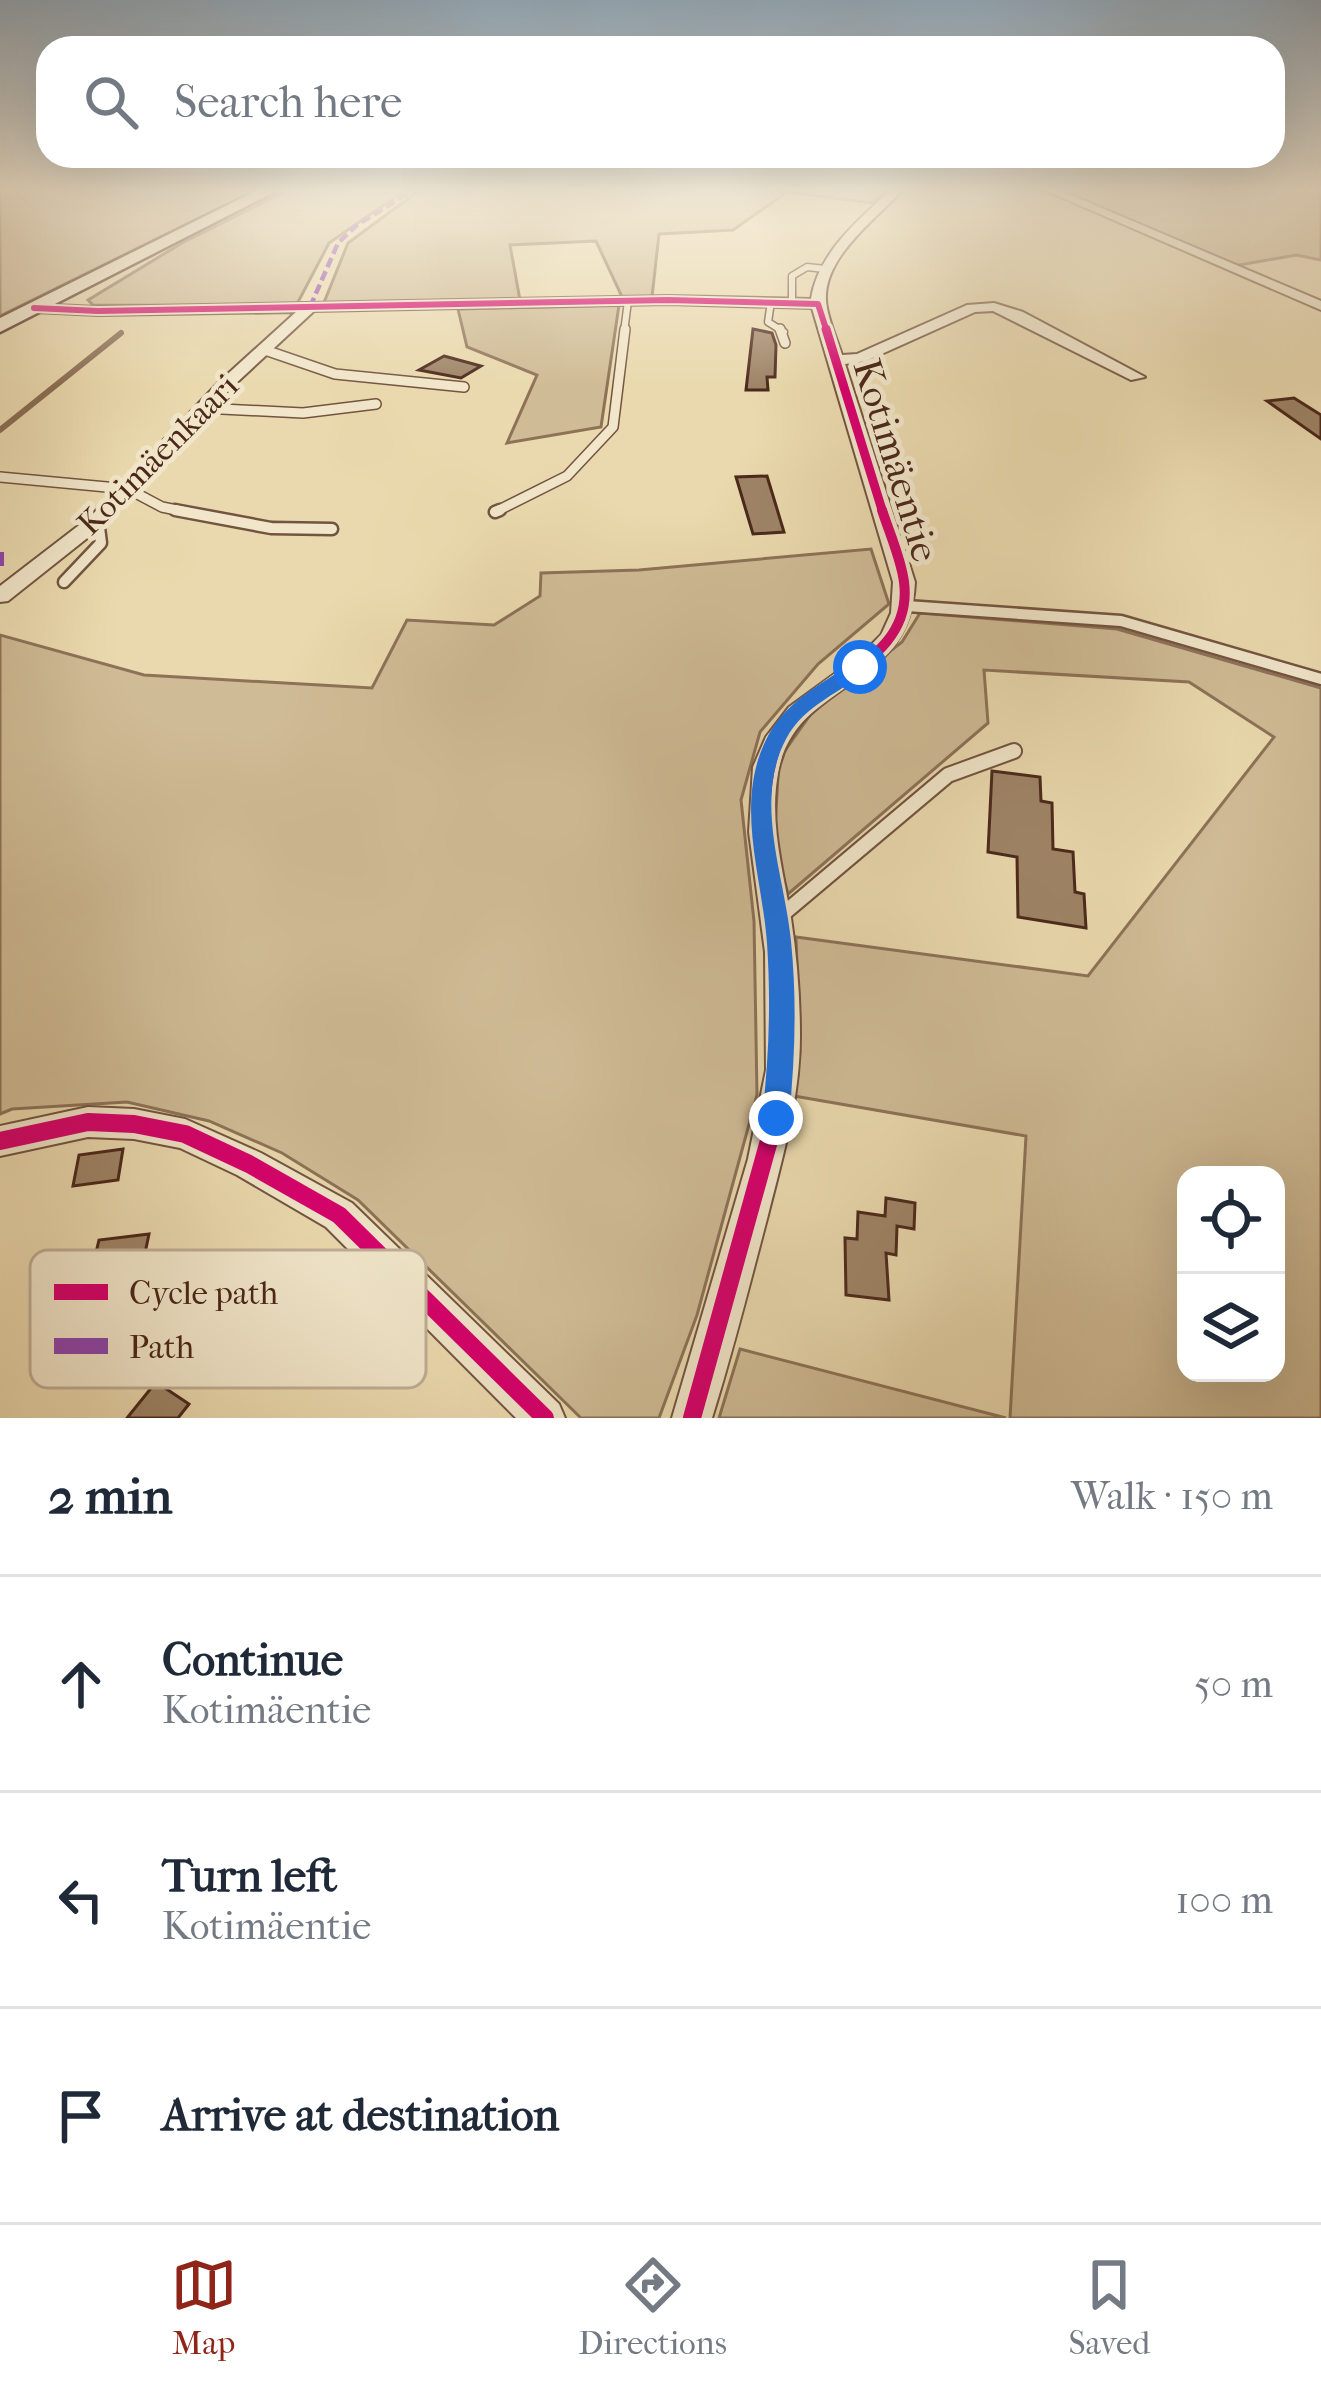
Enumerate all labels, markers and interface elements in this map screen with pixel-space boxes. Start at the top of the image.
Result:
search box [36,36,1285,168]
icon: search [78,69,144,135]
text: Search here [174,76,402,129]
street label: Kotimäentie [843,354,949,567]
street label: Kotimäenkaari [70,367,247,543]
route start [833,640,887,694]
route end [749,1091,803,1145]
map controls [1177,1166,1285,1382]
button: locate [1177,1166,1285,1274]
legend [30,1250,426,1388]
text: Cycle path [129,1274,279,1313]
button: layers [1177,1274,1285,1382]
text: Path [129,1328,195,1367]
text: 2 min [48,1466,172,1526]
text: Walk · 150 m [1071,1473,1273,1519]
text: Continue [162,1634,343,1687]
icon: ahead [48,1651,114,1717]
text: 50 m [1194,1661,1273,1707]
text: Kotimäentie [162,1687,371,1733]
text: Turn left [162,1850,337,1903]
icon: left [48,1867,114,1933]
text: 100 m [1175,1877,1273,1923]
text: Kotimäentie [162,1903,371,1949]
icon: arrive [48,2083,114,2149]
text: Arrive at destination [162,2089,559,2142]
tab: Map [171,2252,237,2363]
tab: Directions [578,2252,727,2363]
tab: Saved [1068,2252,1150,2363]

